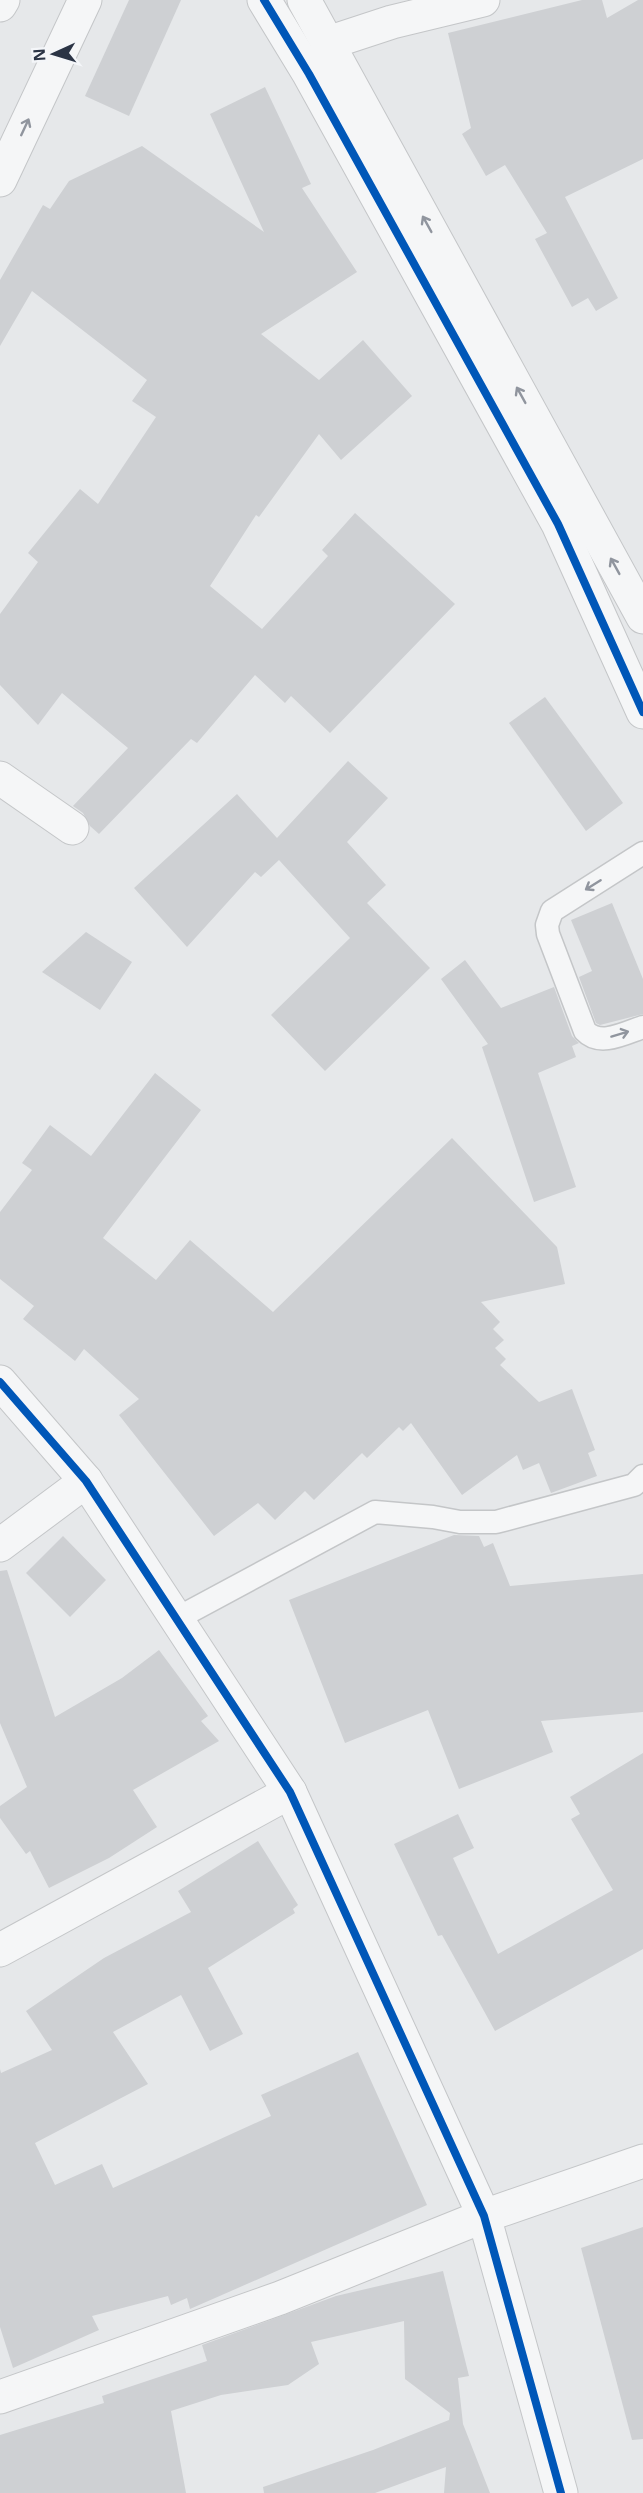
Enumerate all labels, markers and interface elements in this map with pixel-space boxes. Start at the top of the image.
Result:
north arrow [24,24,84,84]
text: N [28,48,50,62]
one-way arrow [20,118,31,136]
one-way arrow [421,216,433,233]
one-way arrow [515,387,527,404]
one-way arrow [609,557,620,575]
one-way arrow [585,878,602,891]
one-way arrow [610,1028,629,1039]

